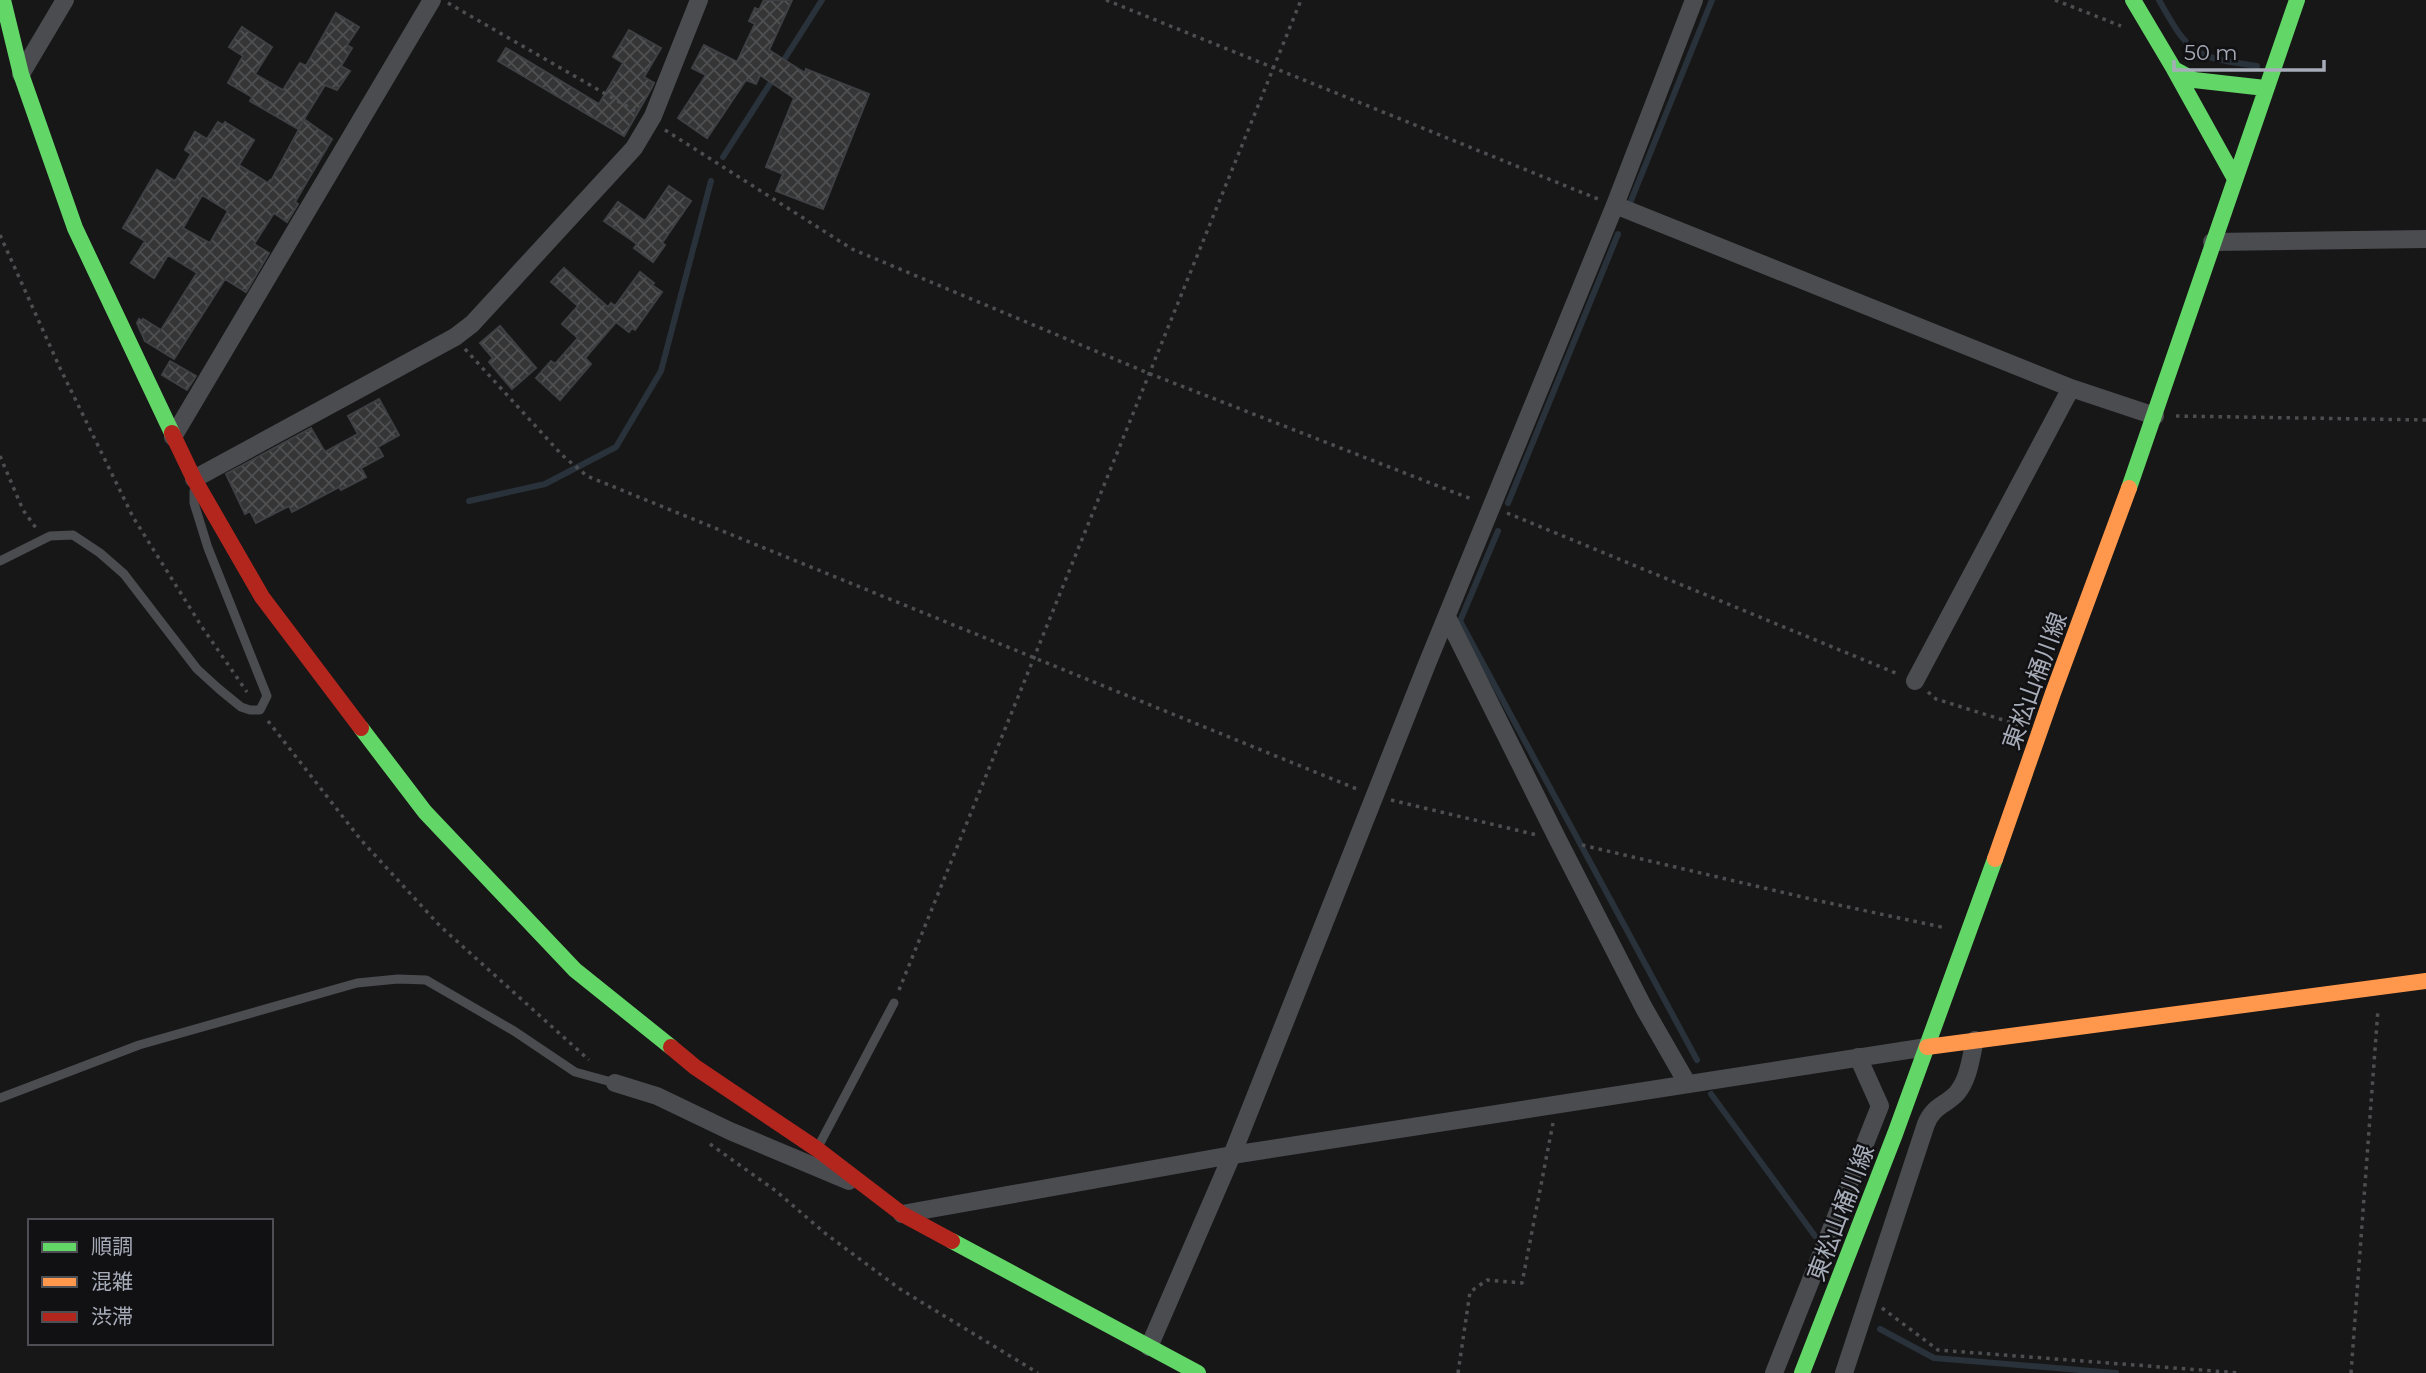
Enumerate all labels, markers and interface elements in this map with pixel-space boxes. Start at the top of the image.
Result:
scale bar [2174,28,2324,72]
text: 50 m [2184,40,2238,65]
street label: 東松山桶川線 [1996,608,2073,753]
street label: 東松山桶川線 [1801,1140,1880,1285]
legend [28,1219,273,1345]
text: 順調 [91,1234,133,1259]
text: 混雑 [91,1269,133,1294]
text: 渋滞 [91,1304,133,1329]

